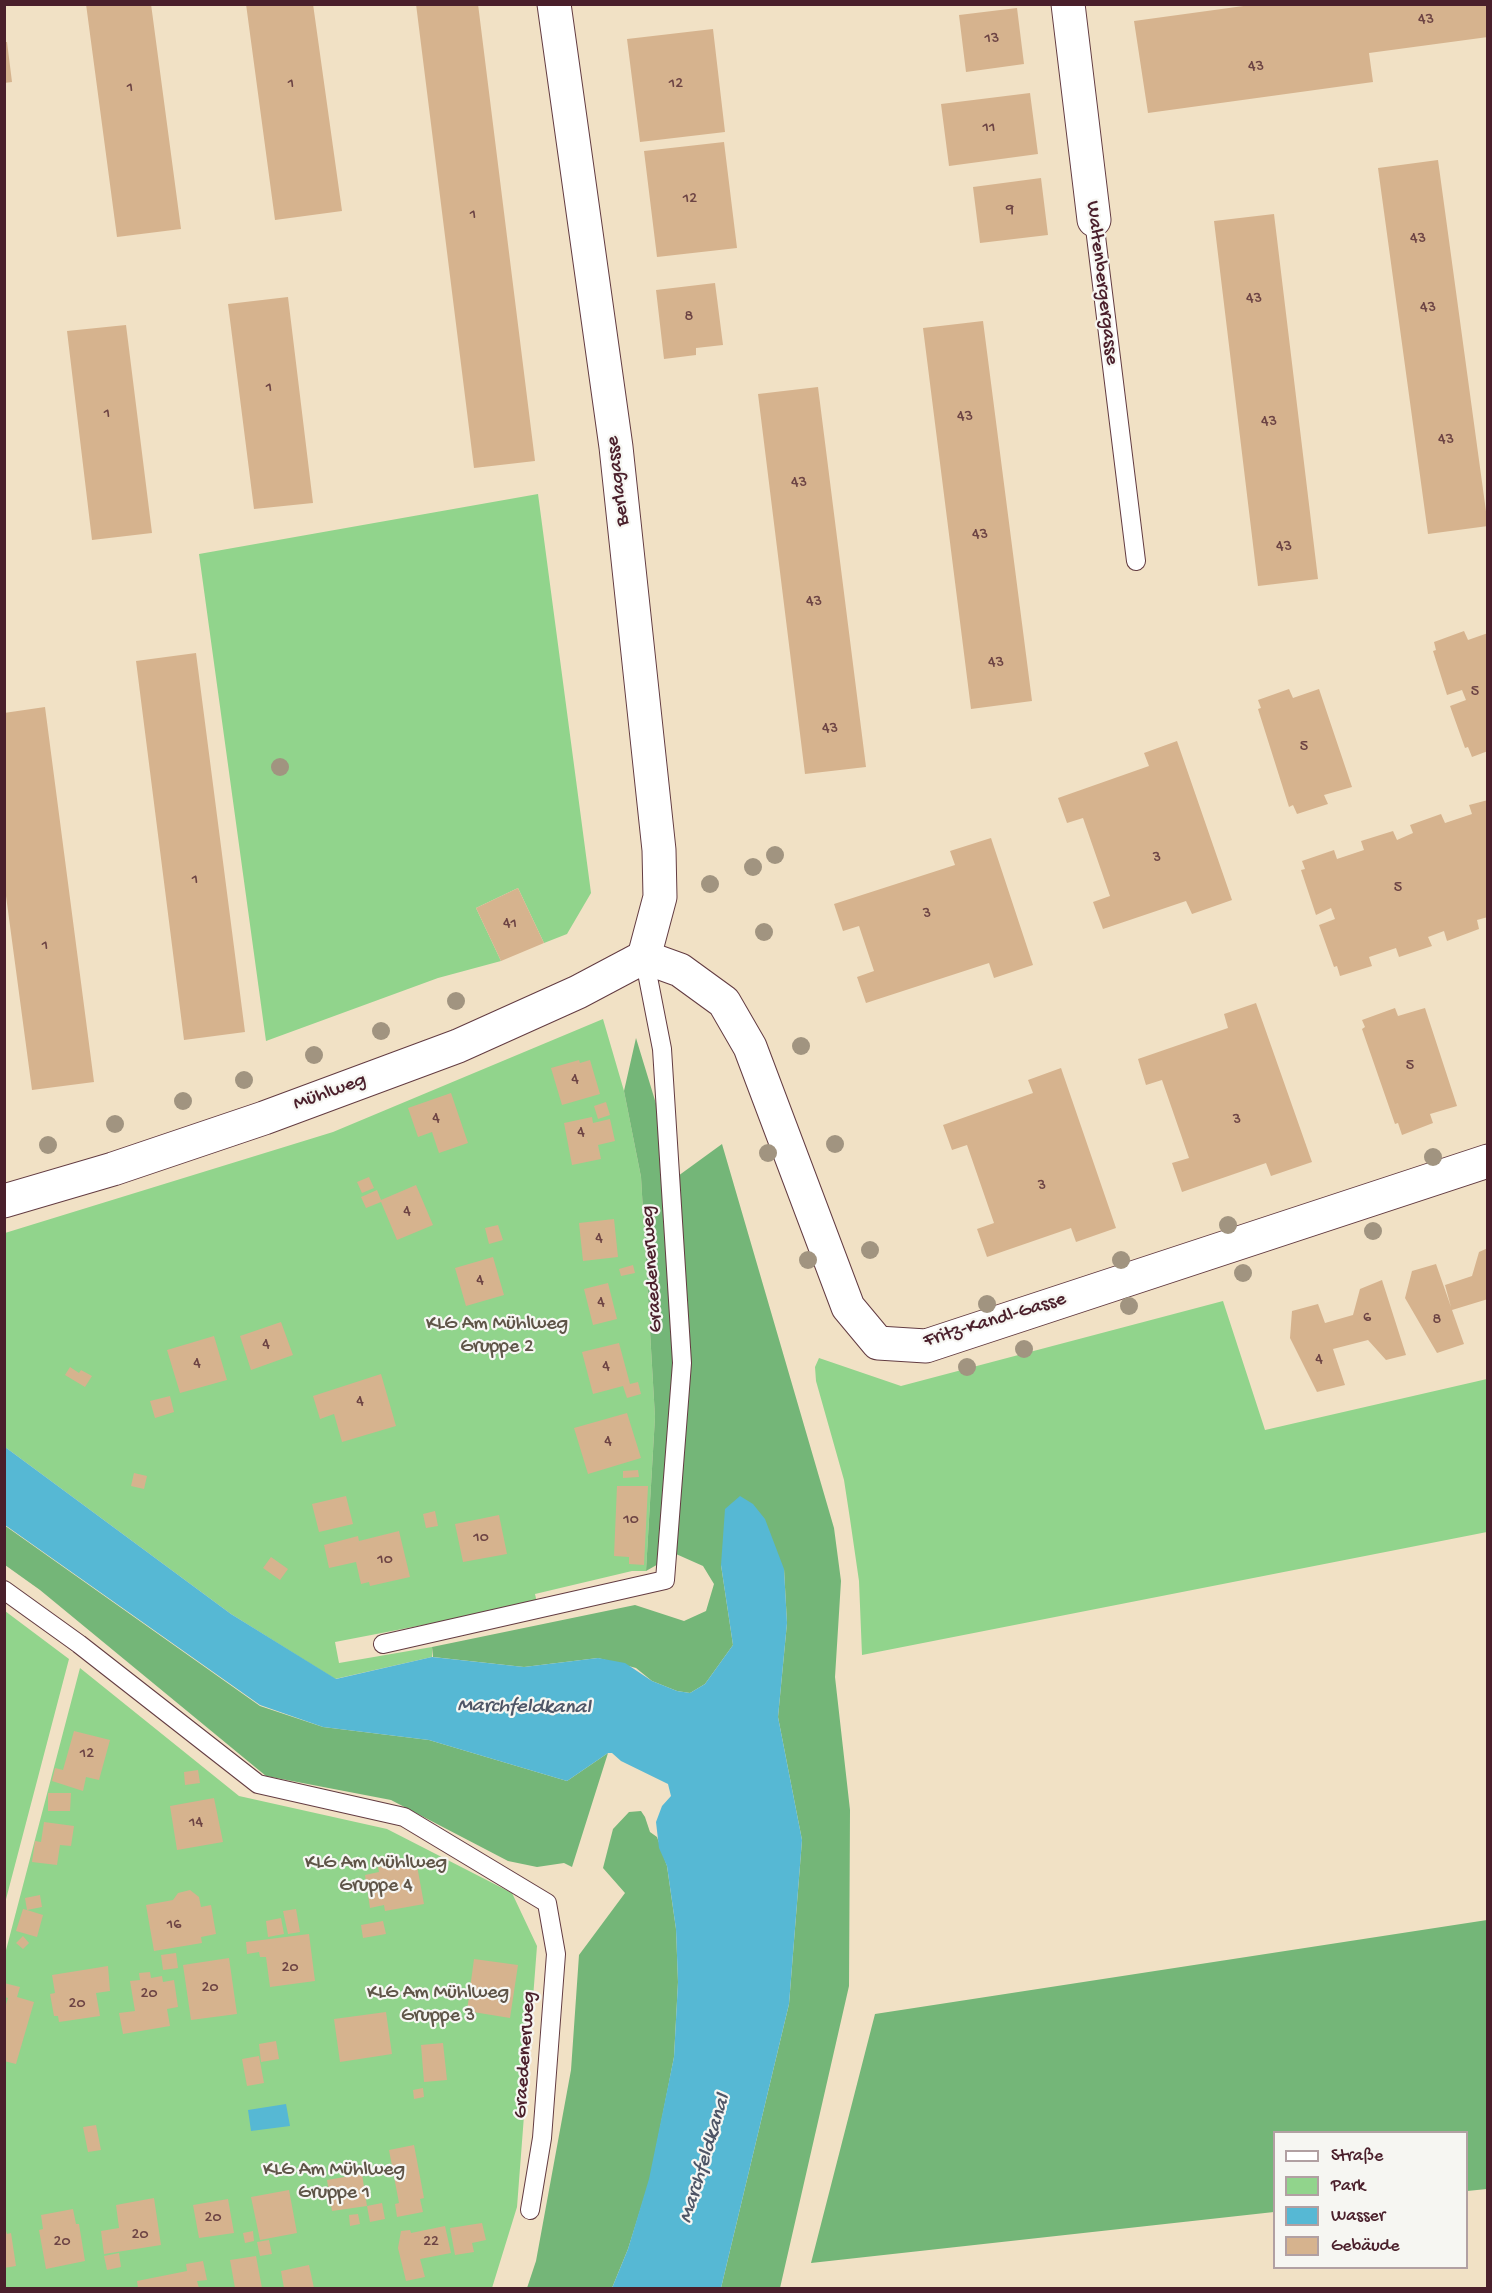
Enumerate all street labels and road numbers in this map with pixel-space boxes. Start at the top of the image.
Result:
street label: Waltenbergergasse [1079,200,1123,366]
street label: Berlagasse [602,435,636,527]
street label: Mühlweg [290,1069,370,1117]
street label: Graedenerweg [637,1205,669,1333]
street label: Fritz-Kandl-Gasse [921,1288,1069,1354]
street label: Graedenerweg [510,1991,542,2119]

